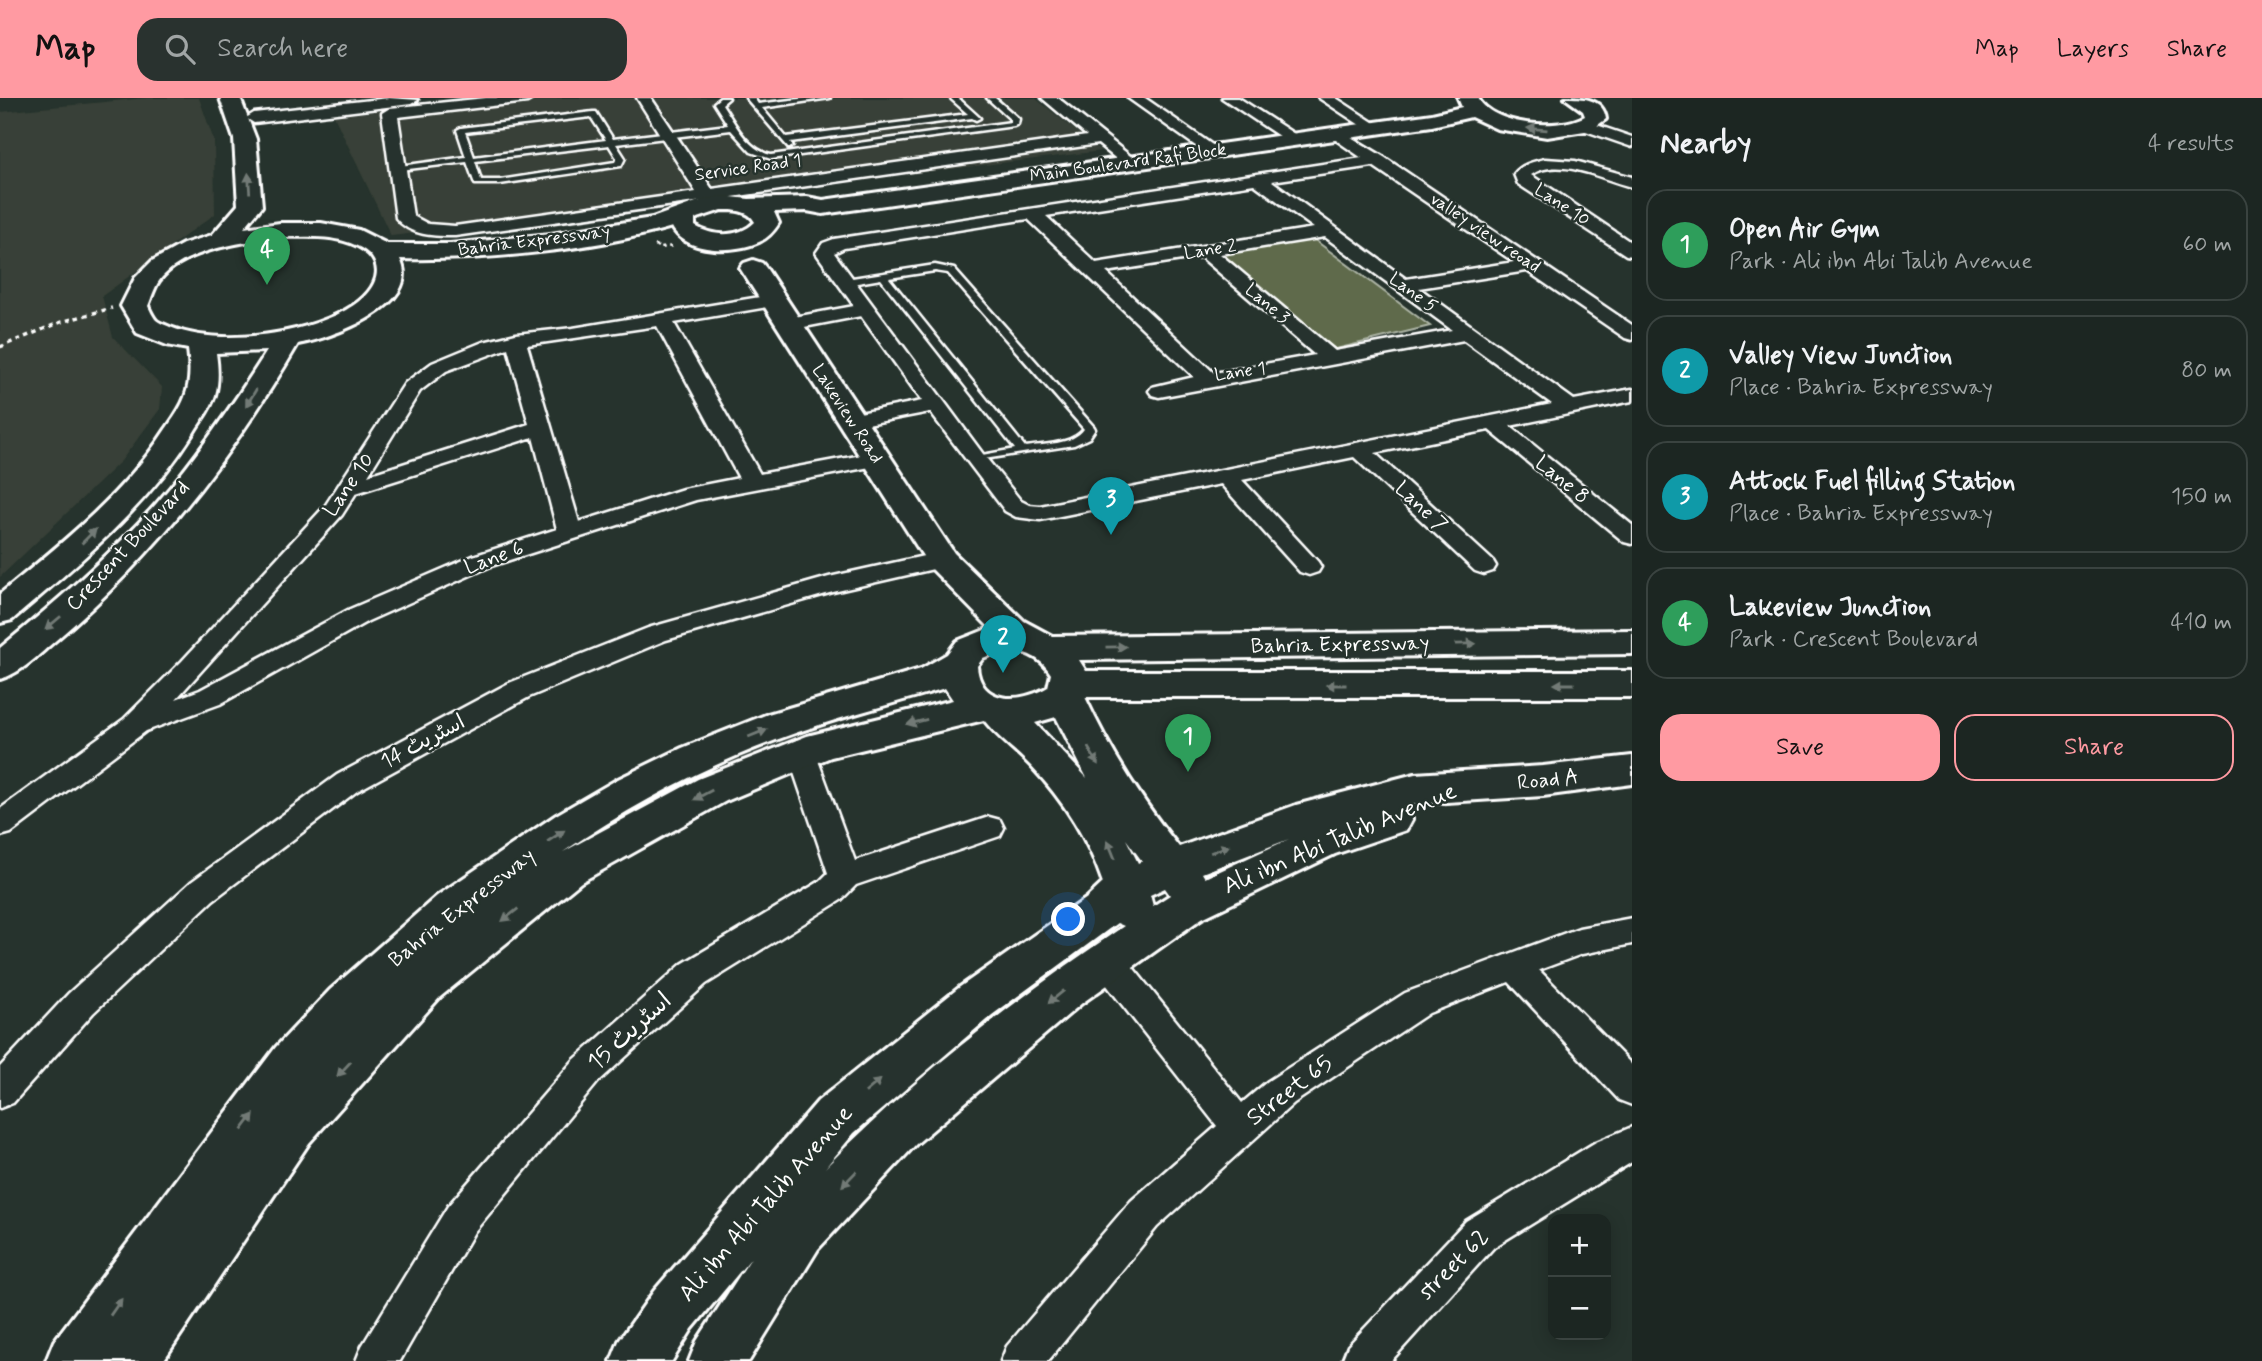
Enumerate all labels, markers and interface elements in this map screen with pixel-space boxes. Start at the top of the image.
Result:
search box [137,18,627,81]
text: Map [35,27,95,71]
icon: search [161,30,199,68]
text: Search here [217,32,348,66]
text: Map [1975,34,2019,65]
text: Layers [2057,34,2129,65]
text: Share [2167,34,2227,65]
one-way arrow [1526,124,1548,135]
text: Nearby [1660,124,1751,163]
text: 4 results [2148,129,2234,159]
street label: Main Boulevard Rafi Block [1028,137,1228,189]
street label: Service Road 1 [693,149,803,187]
one-way arrow [243,171,254,193]
street label: Lane 10 [1530,178,1594,232]
street label: valley view reoad [1425,187,1545,279]
text: Open Air Gym [1729,213,1880,247]
street label: Bahria Expressway [457,220,611,262]
pin: 4 [244,227,290,285]
text: 1 [1680,230,1690,260]
text: 60 m [2183,230,2232,260]
street label: Lane 2 [1182,234,1238,266]
text: Park · Ali ibn Abi Talib Avenue [1729,247,2033,277]
street label: Lane 5 [1384,267,1442,319]
street label: Lane 3 [1240,278,1294,330]
text: Valley View Junction [1729,339,1952,373]
text: 2 [1679,356,1691,386]
text: 80 m [2181,356,2232,386]
street label: Lane 1 [1213,357,1267,387]
street label: Lakeview Road [806,360,888,468]
text: Place · Bahria Expressway [1729,373,1993,403]
one-way arrow [245,389,257,408]
street label: Lane 10 [317,447,381,523]
street label: Lane 8 [1529,449,1595,511]
text: Attock Fuel filling Station [1729,465,2015,499]
street label: Crescent Boulevard [60,474,196,618]
street label: Lane 7 [1388,475,1454,539]
pin: 3 [1088,477,1134,535]
text: 3 [1680,482,1690,512]
text: 150 m [2171,482,2232,512]
text: Place · Bahria Expressway [1729,499,1993,529]
one-way arrow [80,529,97,545]
street label: Lane 6 [460,534,528,582]
text: Lakeview Junction [1729,591,1931,625]
text: 4 [1678,608,1692,638]
text: 410 m [2170,608,2232,638]
one-way arrow [44,615,62,631]
pin: 2 [980,615,1026,673]
text: Park · Crescent Boulevard [1729,625,1978,655]
street label: Bahria Expressway [1251,629,1429,661]
one-way arrow [1455,638,1477,650]
one-way arrow [1105,642,1127,653]
one-way arrow [1553,678,1575,690]
one-way arrow [1325,679,1347,691]
street label: اسٹریٹ 14 [376,708,470,776]
pin: 1 [1165,714,1211,772]
button: Save [1660,714,1940,781]
button: Share [1954,714,2234,781]
one-way arrow [906,717,928,728]
one-way arrow [748,727,769,738]
one-way arrow [1087,747,1100,766]
street label: Road A [1516,763,1580,797]
street label: Ali ibn Abi Talib Avenue [1219,776,1462,902]
one-way arrow [692,789,712,801]
one-way arrow [547,830,566,843]
one-way arrow [1105,839,1117,859]
street label: Bahria Expressway [383,842,541,974]
one-way arrow [1209,843,1230,854]
your location [1051,902,1085,936]
one-way arrow [501,907,519,922]
street label: اسٹریٹ 15 [581,986,679,1078]
one-way arrow [1048,989,1066,1004]
street label: Street 65 [1241,1048,1339,1134]
one-way arrow [336,1061,352,1078]
one-way arrow [864,1079,882,1094]
street label: Ali ibn Abi Talib Avenue [672,1099,860,1309]
one-way arrow [240,1113,254,1131]
one-way arrow [841,1170,857,1187]
map controls [1548,1214,1611,1340]
button: + [1548,1214,1611,1277]
street label: street 62 [1412,1223,1496,1307]
button: − [1548,1277,1611,1340]
one-way arrow [109,1298,123,1316]

